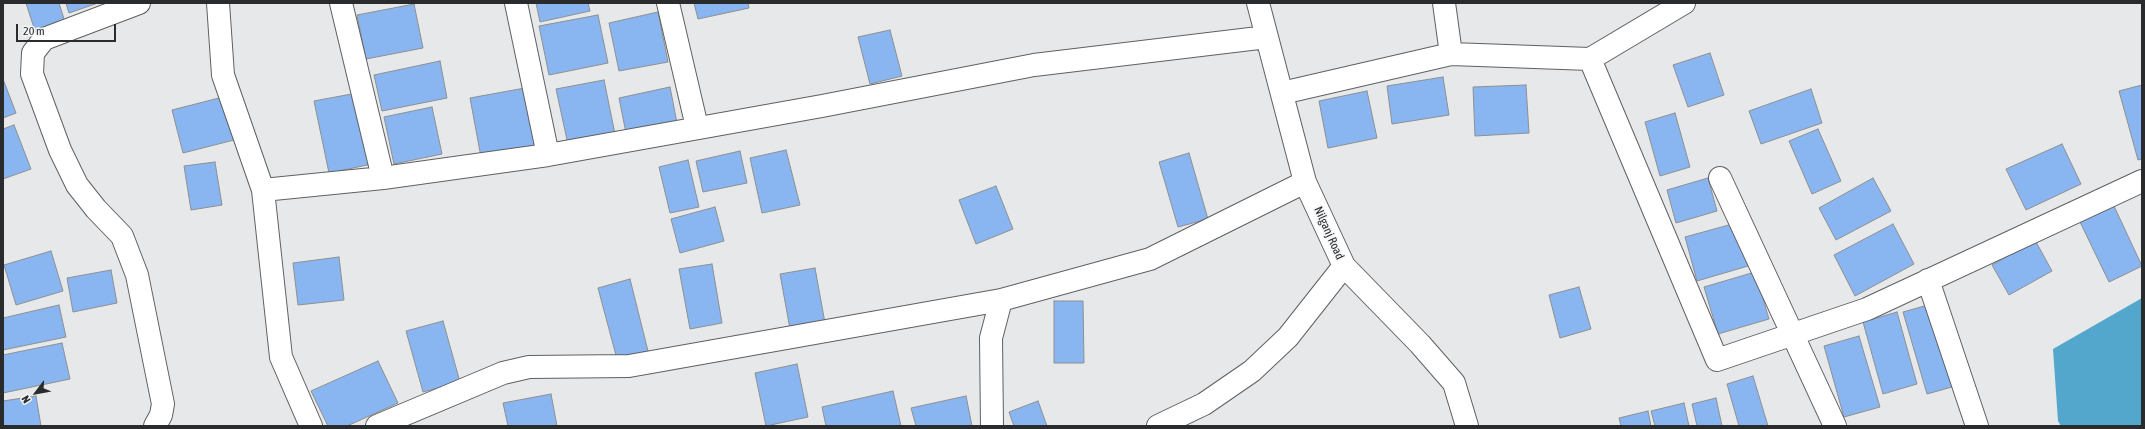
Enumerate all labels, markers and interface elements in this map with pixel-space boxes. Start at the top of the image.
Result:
scale bar [18,16,118,42]
text: 20 m [23,24,45,38]
street label: Nilganj Road [1311,204,1347,262]
north arrow [16,373,56,413]
text: N [19,393,33,405]

